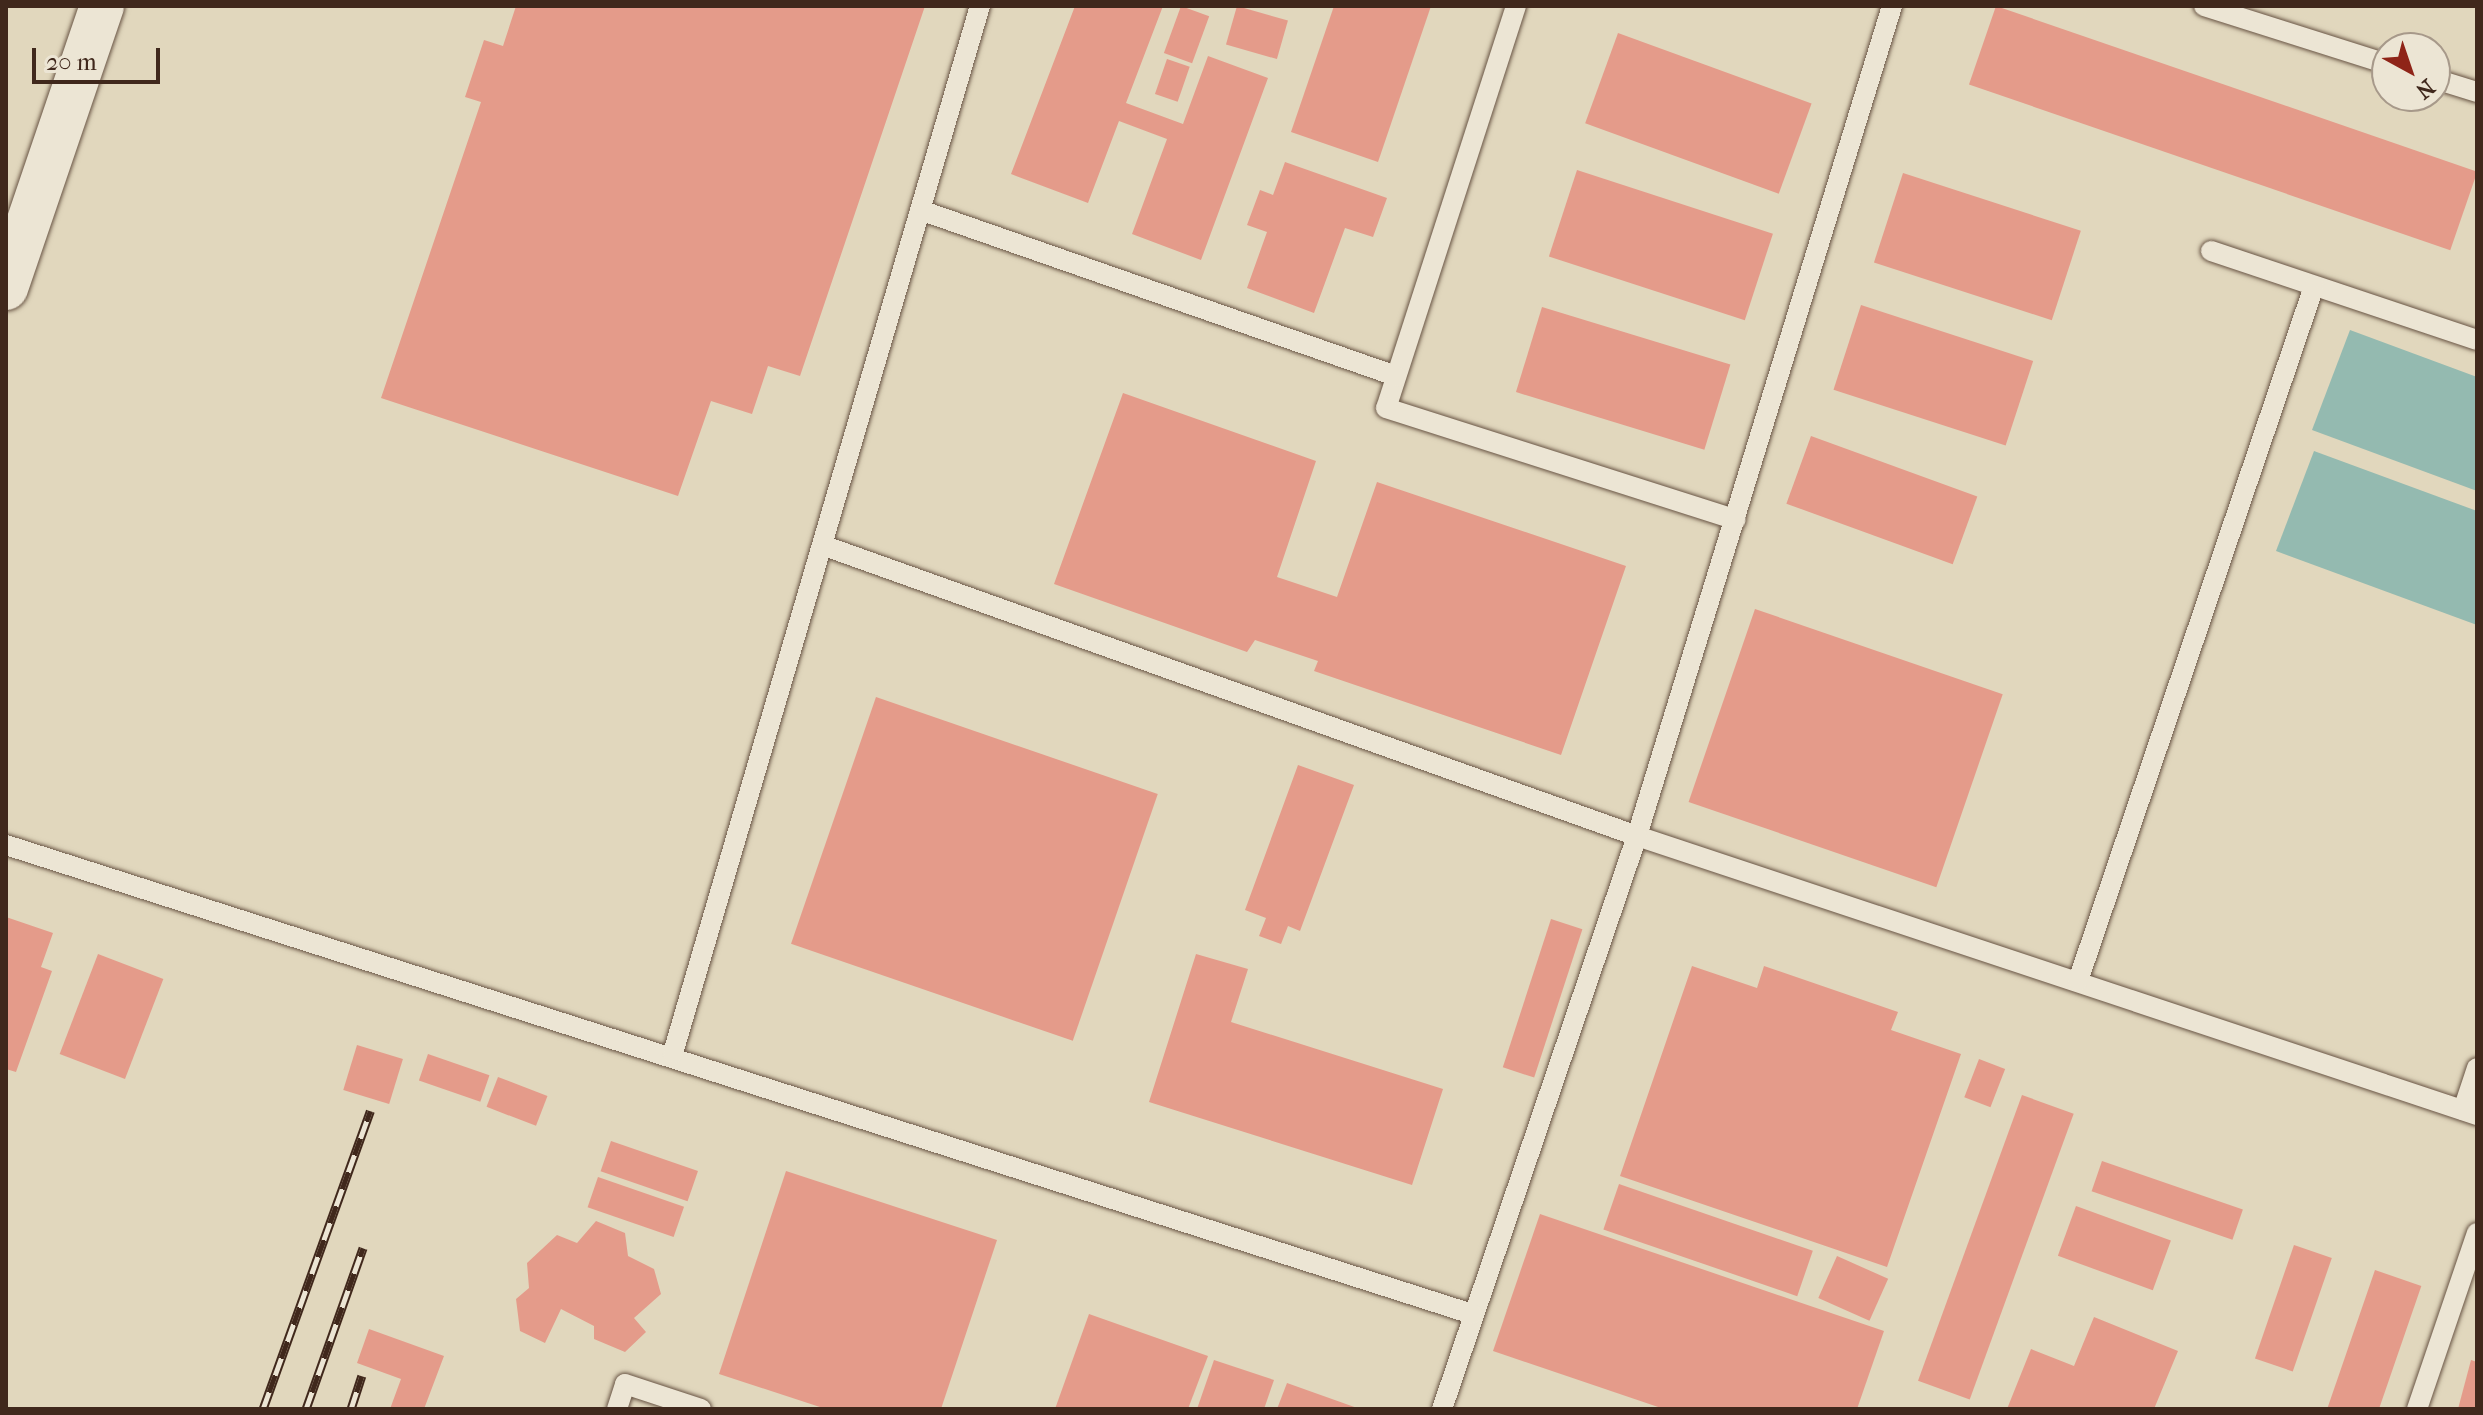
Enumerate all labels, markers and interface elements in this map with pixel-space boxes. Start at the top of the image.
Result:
scale bar [36,32,164,82]
north arrow [2371,32,2451,112]
text: 20 m [46,48,97,76]
text: N [2410,74,2440,104]

